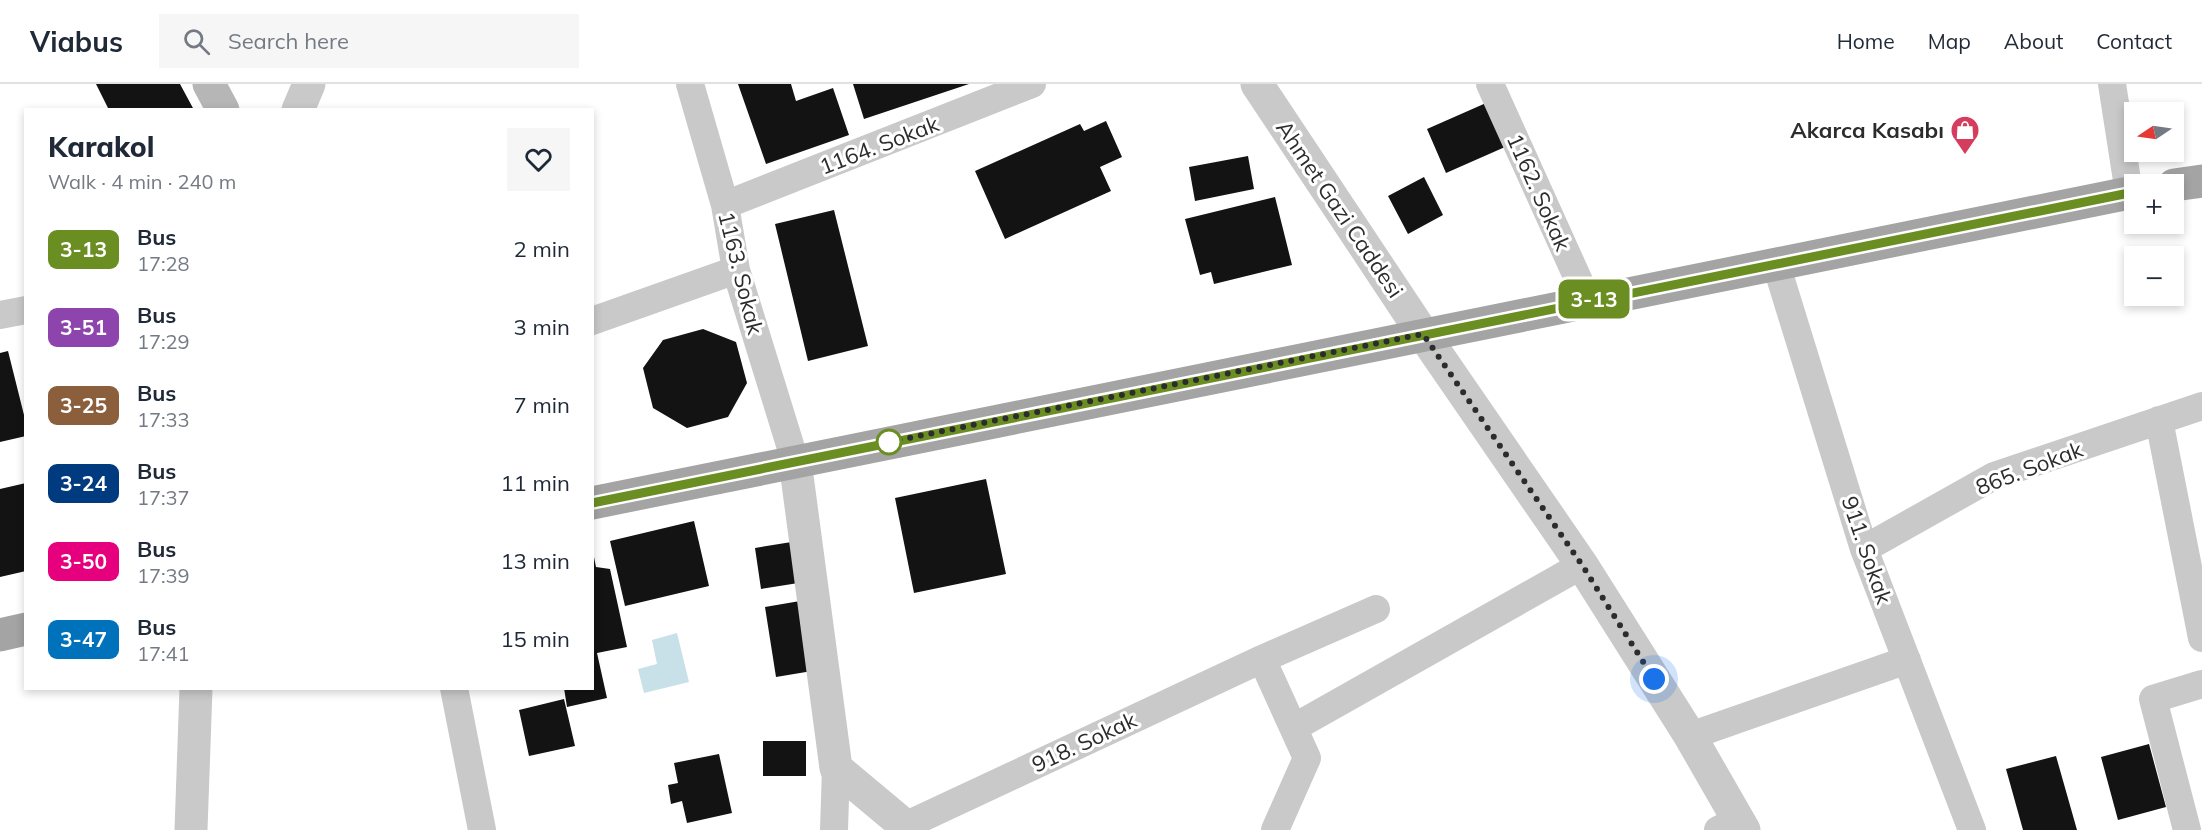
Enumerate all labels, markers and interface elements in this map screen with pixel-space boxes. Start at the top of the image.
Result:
search box [159,14,579,68]
text: Viabus [30,24,123,59]
icon: search [180,25,213,58]
text: Search here [228,27,349,55]
text: Home [1837,28,1895,54]
text: Map [1928,28,1971,54]
text: About [2004,28,2063,54]
text: Contact [2096,28,2172,54]
north arrow [2124,102,2184,162]
map controls [2124,102,2184,306]
street label: 1164. Sokak [815,109,943,181]
shop icon: Akarca Kasabı [1949,114,1981,156]
street label: Ahmet Gazi Caddesi [1270,115,1410,303]
place label: Akarca Kasabı [1790,116,1944,144]
button: heart [507,128,570,191]
text: Karakol [48,129,154,164]
street label: 1162. Sokak [1501,129,1578,256]
text: Walk · 4 min · 240 m [48,169,236,194]
button: + [2124,174,2184,234]
street label: 1163. Sokak [712,209,770,338]
text: Bus [137,223,176,251]
text: 2 min [514,235,570,263]
text: 3-13 [60,236,107,262]
button: − [2124,246,2184,306]
text: 17:28 [137,251,190,276]
line badge: 3-13 [1552,280,1636,318]
text: 3-13 [1571,286,1618,312]
text: Bus [137,301,176,329]
text: 3 min [514,313,570,341]
text: 3-51 [60,314,107,340]
text: 17:29 [137,329,190,354]
text: Bus [137,379,176,407]
text: 7 min [514,391,570,419]
text: 3-25 [60,392,107,418]
text: 17:33 [137,407,190,432]
unlabelled marker [876,429,902,455]
street label: 865. Sokak [1972,435,2087,501]
text: Bus [137,457,176,485]
text: 11 min [500,469,570,497]
text: 3-24 [60,470,107,496]
text: 17:37 [137,485,190,510]
street label: 911. Sokak [1835,492,1899,608]
text: Bus [137,535,176,563]
text: 13 min [500,547,570,575]
text: 3-50 [60,548,107,574]
text: 17:39 [137,563,190,588]
text: Bus [137,613,176,641]
text: 15 min [500,625,570,653]
text: 3-47 [60,626,107,652]
text: 17:41 [137,641,190,666]
your location [1639,664,1669,694]
street label: 918. Sokak [1027,705,1141,778]

